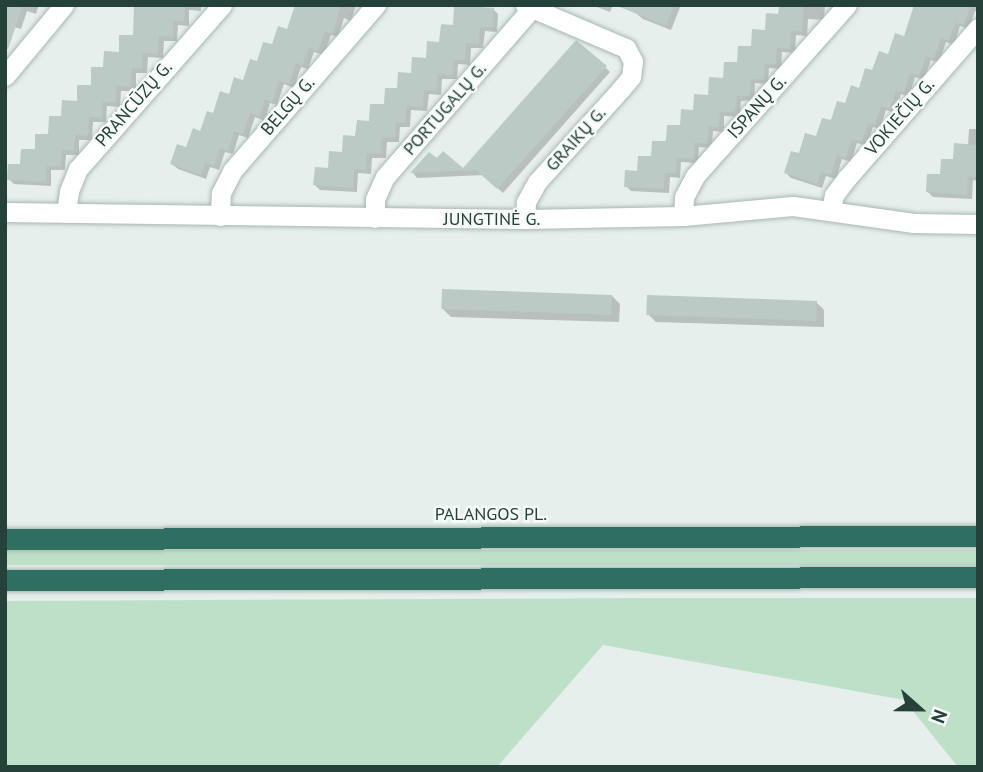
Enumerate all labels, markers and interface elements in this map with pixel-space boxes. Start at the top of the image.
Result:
street label: PRANCŪZŲ G. [91,57,177,151]
street label: PORTUGALŲ G. [399,58,491,160]
street label: ISPANŲ G. [723,71,791,143]
street label: BELGŲ G. [257,72,319,140]
street label: VOKIEČIŲ G. [861,74,939,160]
street label: GRAIKŲ G. [541,102,611,176]
street label: JUNGTINĖ G. [444,208,540,230]
street label: PALANGOS PL. [435,503,547,525]
north arrow [885,674,955,744]
text: N [926,706,953,727]

